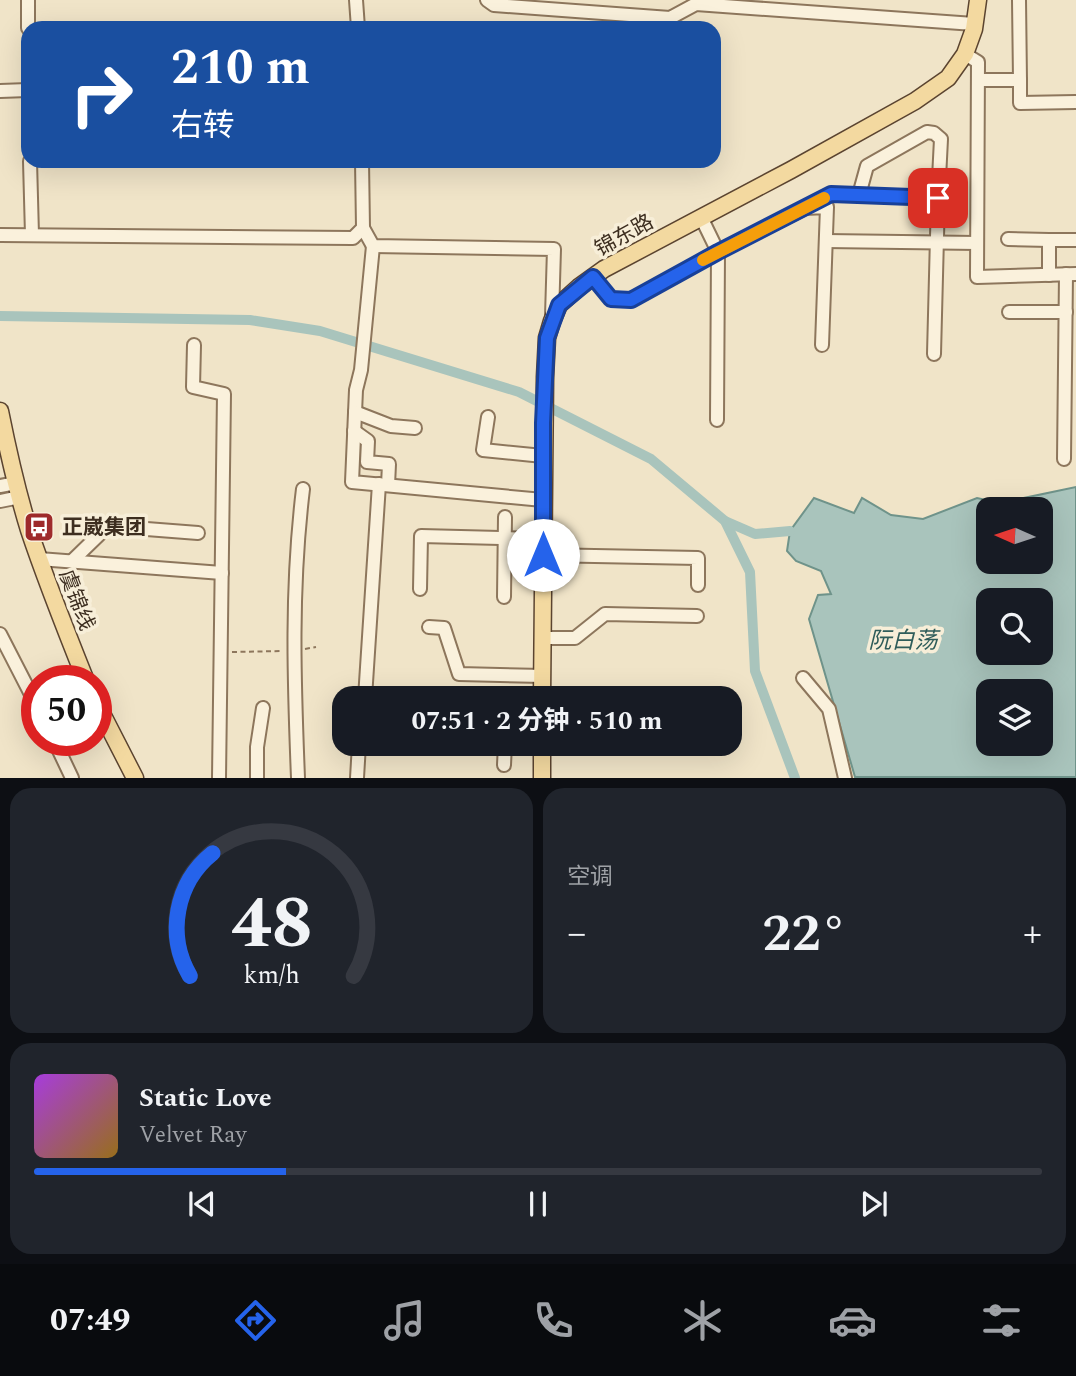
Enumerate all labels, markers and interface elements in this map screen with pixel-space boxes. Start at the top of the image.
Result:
text: 210 m [171,31,310,106]
icon: right [56,49,147,140]
text: 右转 [171,102,235,151]
pin [908,168,968,228]
icon: arrive [919,179,957,217]
street label: 锦东路 [589,207,660,265]
north arrow [976,497,1054,574]
map controls [976,497,1053,756]
bus stop icon: 正崴集团 [22,510,56,544]
place label: 正崴集团 [62,512,146,544]
position arrow [506,518,580,592]
street label: 虞锦线 [50,565,102,636]
button: search [976,588,1053,665]
water label: 阮白荡 [869,624,942,659]
speed limit sign: 50 [21,665,112,756]
button: layers [976,679,1053,756]
text: 07:51 · 2 分钟 · 510 m [411,701,663,741]
text: 空调 [567,860,613,895]
text: 48 [231,870,312,981]
text: 22° [762,895,847,974]
text: − [567,905,586,963]
text: + [1023,905,1042,963]
text: km/h [243,957,300,995]
text: Static Love [139,1078,272,1118]
text: Velvet Ray [139,1118,246,1153]
icon: previous [183,1185,221,1223]
icon: pause [519,1185,557,1223]
icon: next [855,1185,893,1223]
text: 07:49 [50,1296,131,1345]
icon: directions [231,1296,280,1345]
icon: music [380,1296,429,1345]
icon: phone [529,1296,578,1345]
icon: climate [678,1296,727,1345]
icon: car [828,1296,877,1345]
icon: filters [977,1296,1026,1345]

